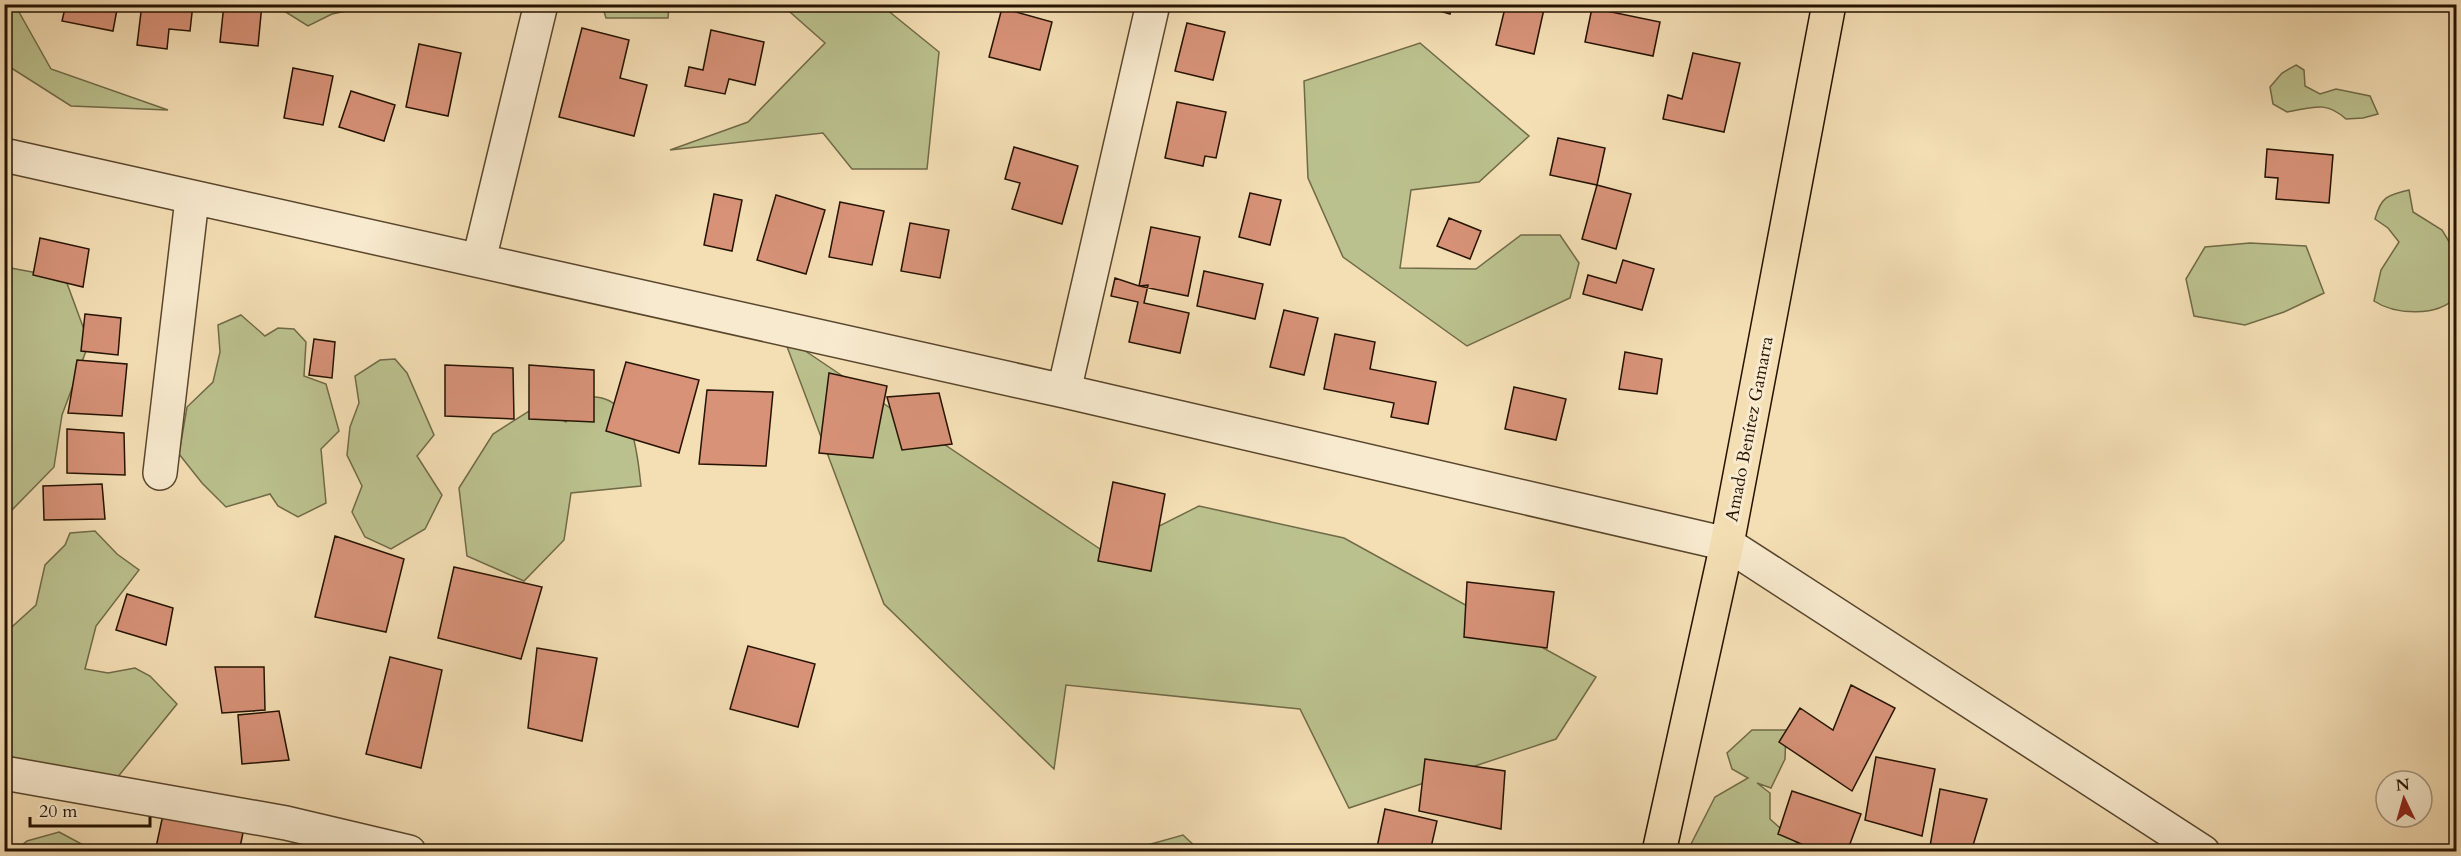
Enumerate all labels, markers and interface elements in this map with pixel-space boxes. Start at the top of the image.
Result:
street label: Amado Benítez Gamarra [1719,334,1780,524]
north arrow [2374,769,2434,829]
text: N [2395,773,2411,797]
scale bar [30,790,150,828]
text: 20 m [39,799,78,824]

